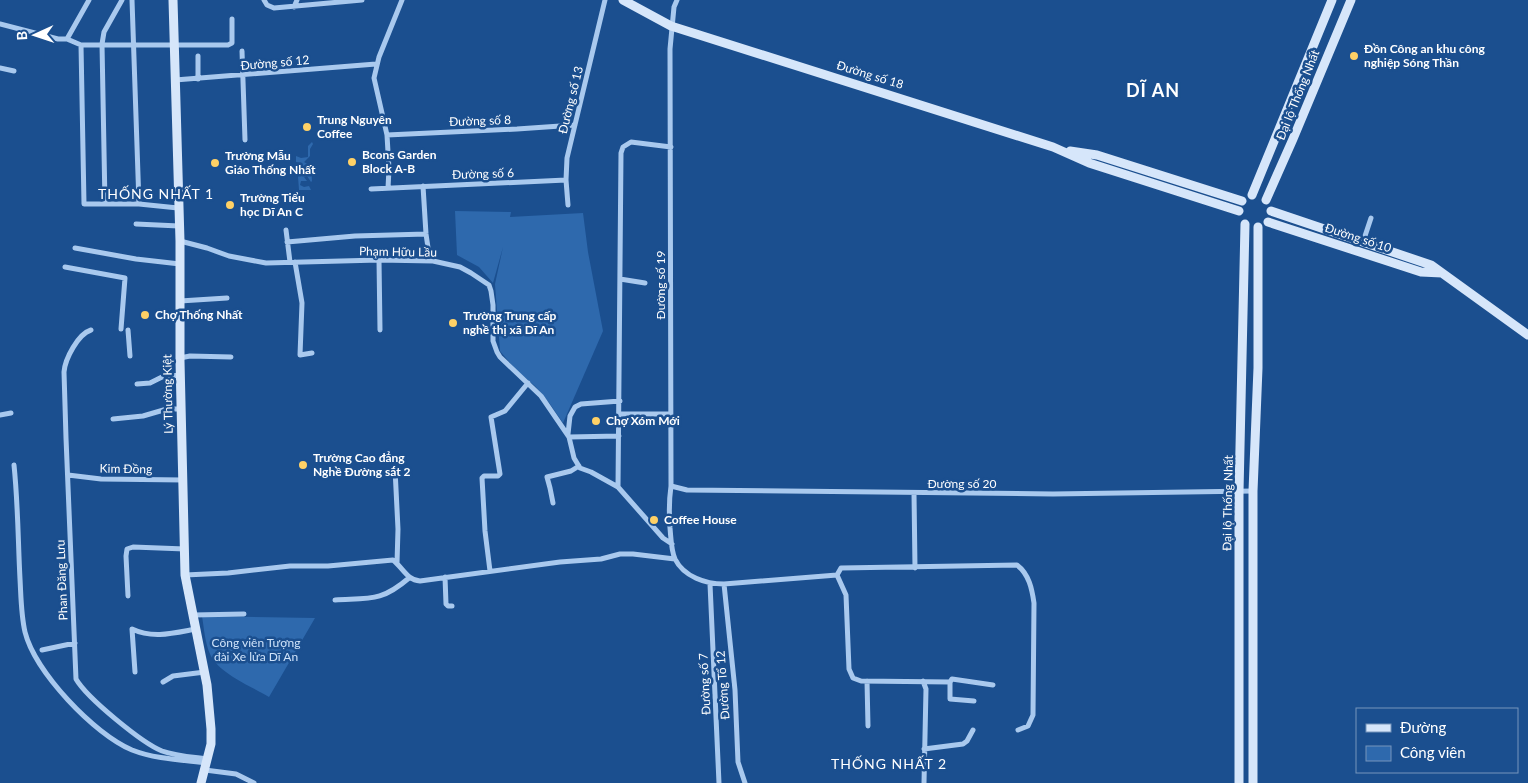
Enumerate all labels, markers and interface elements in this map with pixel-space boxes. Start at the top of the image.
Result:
north arrow [10,10,60,60]
text: B [13,31,30,41]
place label: Đồn Công an khu công nghiệp Sóng Thần [1364,41,1485,70]
street label: Đại lộ Thống Nhất [1273,47,1323,142]
marker: Đồn Công an khu công nghiệp Sóng Thần [1348,50,1360,62]
street label: Đường số 12 [240,52,310,73]
street label: Đường số 18 [835,57,905,92]
street label: Đường số 13 [555,65,586,135]
district label: DĨ AN [1126,79,1180,101]
place label: Trung Nguyên Coffee [317,112,392,141]
street label: Đường số 8 [449,112,511,129]
marker: Trung Nguyên Coffee [301,121,313,133]
place label: Bcons Garden Block A-B [362,147,437,176]
place label: Trường Mẫu Giáo Thống Nhất [225,148,316,177]
marker: Bcons Garden Block A-B [346,156,358,168]
marker: Trường Mẫu Giáo Thống Nhất [209,157,221,169]
street label: Đường số 6 [452,165,514,182]
district label: THỐNG NHẤT 1 [98,185,214,202]
place label: Trường Tiểu học Dĩ An C [240,190,305,219]
marker: Trường Tiểu học Dĩ An C [224,199,236,211]
street label: Đường số 10 [1323,220,1393,255]
street label: Phạm Hữu Lầu [359,243,437,260]
street label: Đường số 19 [653,250,668,320]
place label: Chợ Thống Nhất [155,307,243,322]
place label: Trường Trung cấp nghề thị xã Dĩ An [463,308,557,337]
marker: Chợ Thống Nhất [139,309,151,321]
marker: Trường Trung cấp nghề thị xã Dĩ An [447,317,459,329]
street label: Lý Thường Kiệt [159,353,176,434]
place label: Chợ Xóm Mới [606,413,680,428]
marker: Chợ Xóm Mới [590,415,602,427]
place label: Trường Cao đẳng Nghề Đường sắt 2 [313,450,411,479]
street label: Đại lộ Thống Nhất [1219,454,1236,551]
marker: Trường Cao đẳng Nghề Đường sắt 2 [297,459,309,471]
street label: Kim Đồng [100,461,152,476]
street label: Đường số 20 [927,476,997,491]
place label: Coffee House [664,512,737,527]
marker: Coffee House [648,514,660,526]
street label: Phan Đăng Lưu [53,539,70,621]
park label: Công viên Tượng đài Xe lửa Dĩ An [212,635,300,664]
street label: Đường Tổ 12 [713,650,732,720]
street label: Đường số 7 [695,653,714,715]
legend [1356,708,1518,773]
text: Đường [1400,718,1446,736]
text: Công viên [1400,743,1466,761]
district label: THỐNG NHẤT 2 [831,755,947,772]

